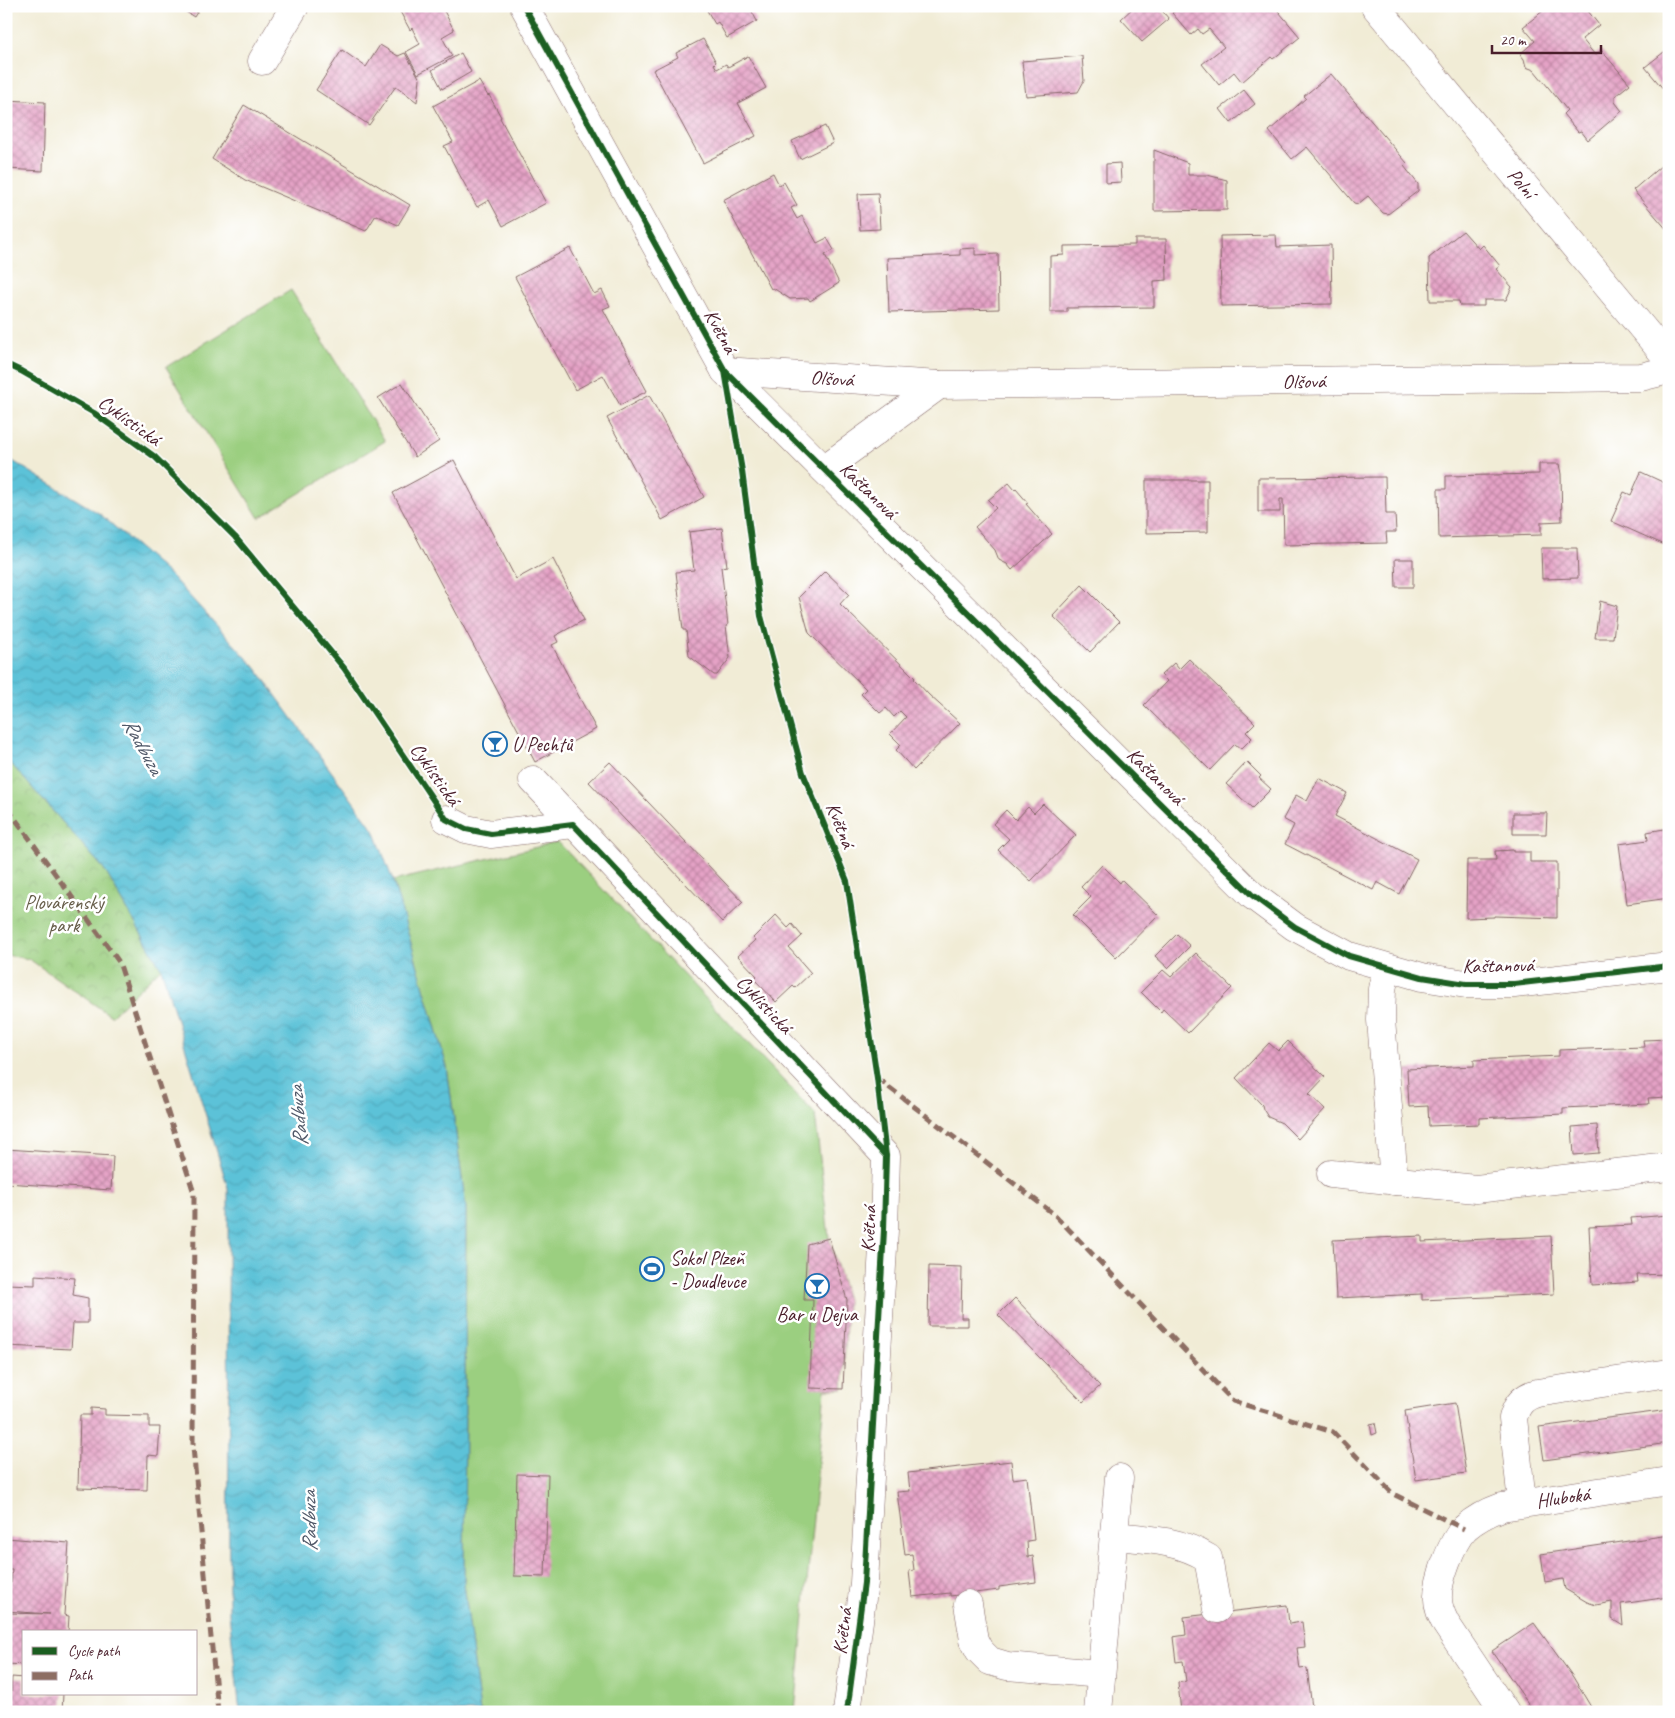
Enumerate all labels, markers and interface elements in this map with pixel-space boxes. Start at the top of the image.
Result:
scale bar [1492,22,1601,54]
text: 20 m [1500,31,1527,50]
street label: Polní [1502,163,1544,207]
street label: Květná [698,305,744,360]
street label: Olšová [810,365,857,393]
street label: Olšová [1282,369,1328,394]
street label: Cyklistická [93,389,168,453]
street label: Kaštanová [835,456,904,526]
water label: Radbuza [117,713,170,781]
bar icon: U Pechtů [482,731,508,757]
place label: U Pechtů [512,732,574,757]
street label: Cyklistická [405,738,468,813]
street label: Kaštanová [1122,742,1191,812]
street label: Květná [820,799,862,854]
park label: Plovárenský park [25,890,106,938]
street label: Kaštanová [1462,952,1536,979]
street label: Cyklistická [731,970,800,1041]
water label: Radbuza [282,1082,314,1147]
street label: Květná [855,1203,882,1253]
place label: Sokol Plzeň - Doudlevce [670,1246,747,1294]
sports icon: Sokol Plzeň - Doudlevce [639,1256,665,1282]
bar icon: Bar u Dejva [804,1273,830,1299]
place label: Bar u Dejva [777,1302,859,1327]
street label: Hluboká [1535,1481,1594,1514]
water label: Radbuza [295,1488,323,1552]
street label: Květná [827,1604,858,1656]
legend [22,1630,198,1696]
text: Cycle path [68,1642,120,1661]
text: Path [68,1666,94,1685]

